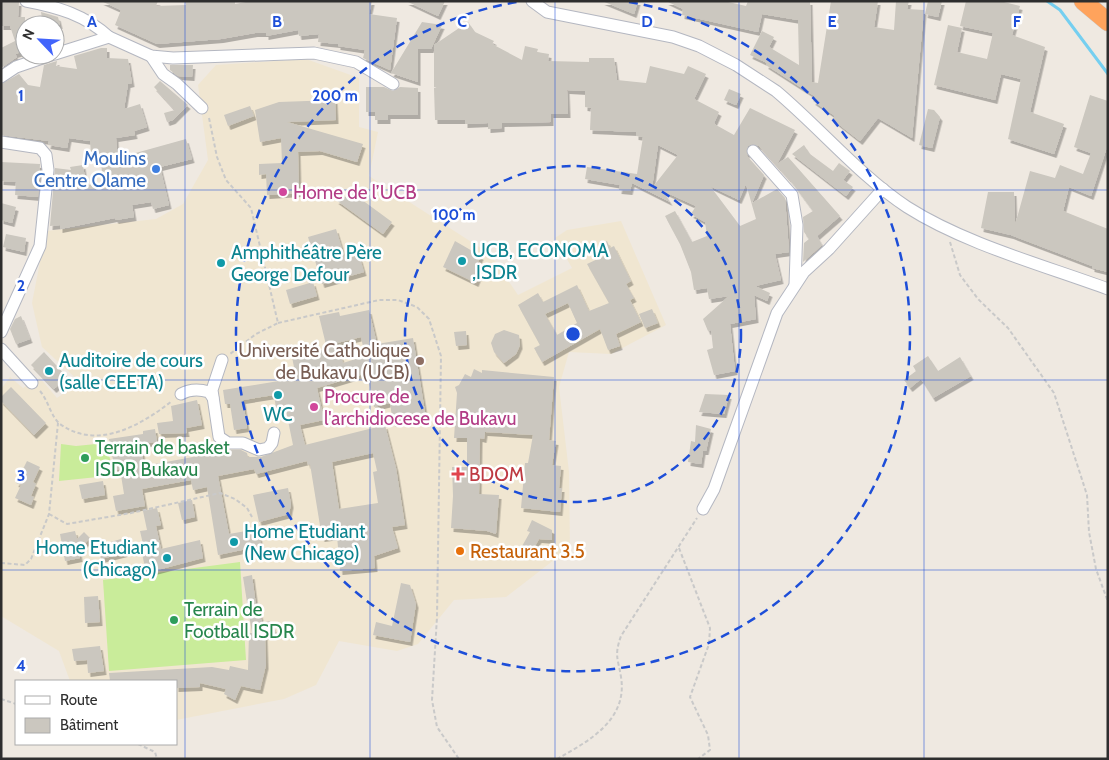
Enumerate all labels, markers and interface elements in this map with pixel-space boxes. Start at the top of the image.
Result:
text: A [87,12,97,31]
text: B [272,12,282,31]
text: C [457,12,467,31]
text: D [641,12,653,31]
text: E [827,12,837,31]
text: F [1013,12,1022,31]
north arrow [15,15,65,65]
text: N [18,26,38,43]
text: 1 [18,86,24,105]
text: 200 m [312,87,358,105]
place label: Moulins Centre Olame [34,147,146,192]
marker: Moulins Centre Olame [150,163,162,175]
place label: Home de l’UCB [293,181,417,204]
marker: Home de l’UCB [277,186,289,198]
text: 100 m [432,206,476,224]
place label: UCB, ECONOMA ,ISDR [472,239,609,284]
place label: Amphithéâtre Père George Defour [231,241,382,286]
marker: UCB, ECONOMA ,ISDR [456,255,468,267]
marker: Amphithéâtre Père George Defour [215,257,227,269]
text: 2 [17,276,25,295]
centre of rings [564,325,582,343]
place label: Université Catholique de Bukavu (UCB) [238,339,410,384]
place label: Auditoire de cours (salle CEETA) [59,349,203,394]
marker: Université Catholique de Bukavu (UCB) [414,355,426,367]
marker: Auditoire de cours (salle CEETA) [43,365,55,377]
place label: Procure de l'archidiocese de Bukavu [324,385,517,430]
marker: WC [272,389,284,401]
marker: Procure de l'archidiocese de Bukavu [308,401,320,413]
place label: WC [263,403,293,426]
place label: Terrain de basket ISDR Bukavu [95,436,230,481]
marker: Terrain de basket ISDR Bukavu [79,452,91,464]
place label: BDOM [469,463,524,486]
text: 3 [17,466,25,485]
marker: BDOM [451,467,465,481]
place label: Home Etudiant (New Chicago) [244,520,366,565]
place label: Home Etudiant (Chicago) [36,536,158,581]
marker: Home Etudiant (New Chicago) [228,536,240,548]
place label: Restaurant 3.5 [470,540,585,563]
marker: Restaurant 3.5 [454,545,466,557]
marker: Home Etudiant (Chicago) [161,552,173,564]
place label: Terrain de Football ISDR [184,598,295,643]
marker: Terrain de Football ISDR [168,614,180,626]
text: 4 [16,656,26,675]
legend [15,680,178,745]
text: Route [60,691,98,709]
text: Bâtiment [60,716,118,734]

